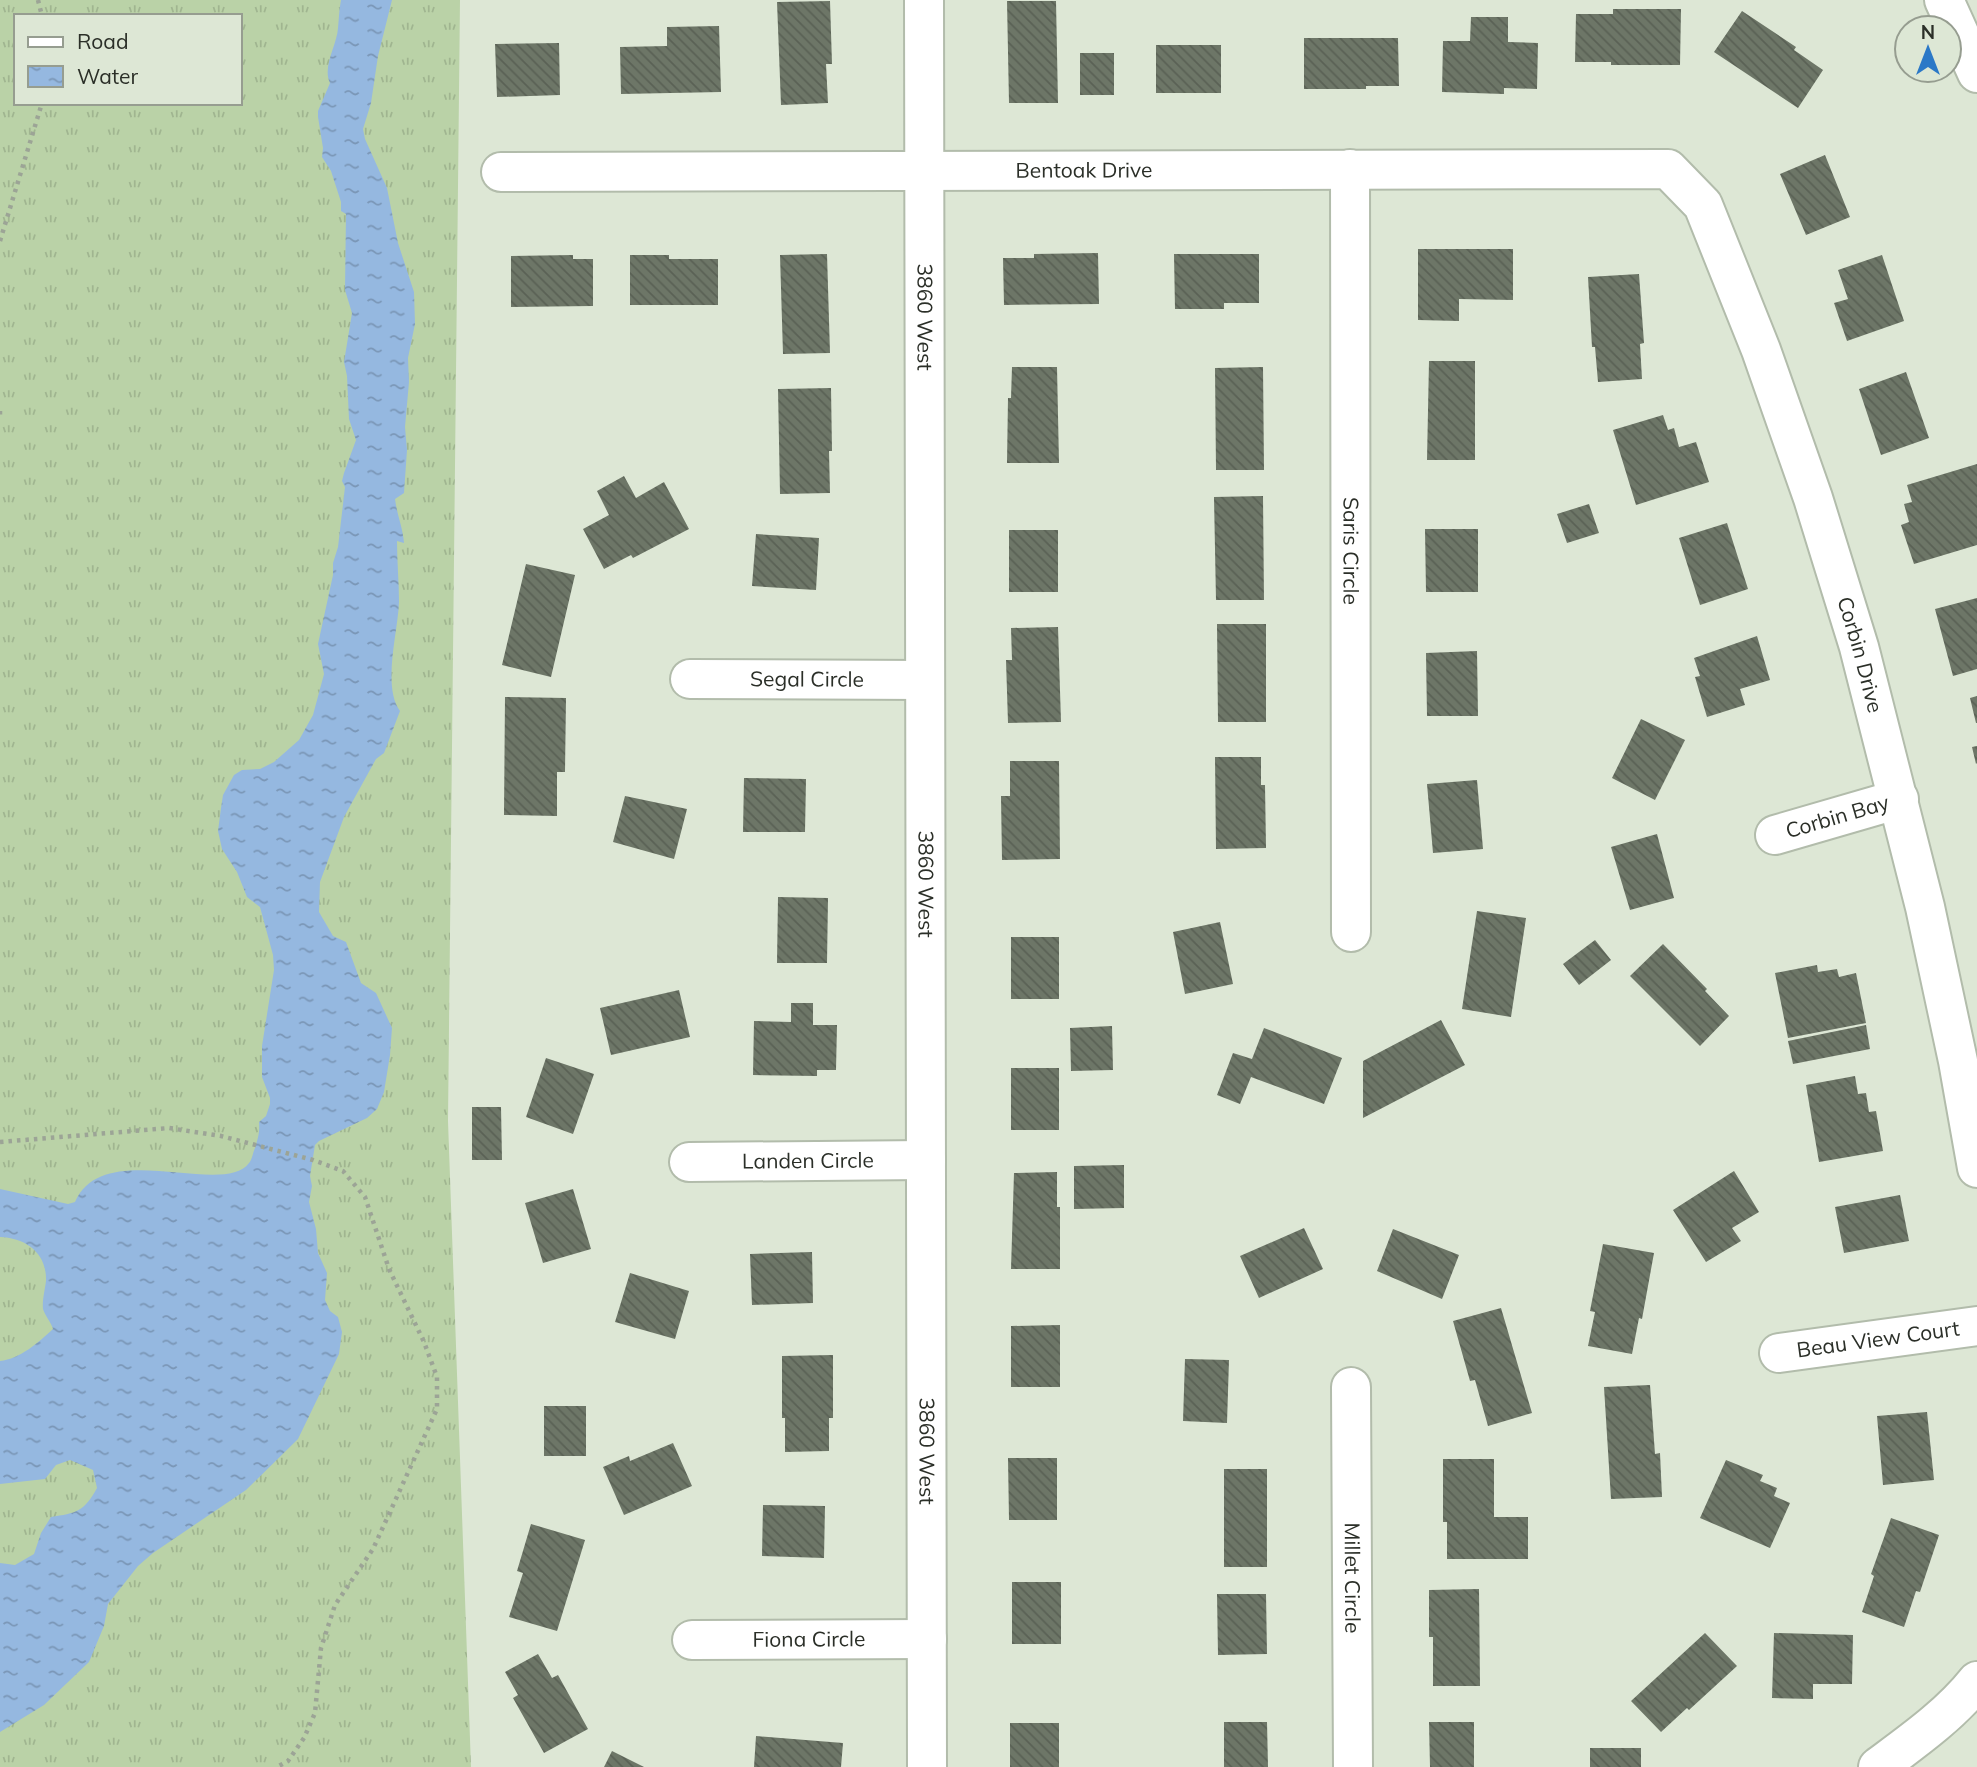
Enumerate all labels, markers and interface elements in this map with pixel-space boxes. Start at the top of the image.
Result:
legend [14,14,242,105]
north arrow [1893,14,1963,84]
text: N [1921,20,1935,44]
text: Road [77,28,128,54]
text: Water [77,63,138,89]
street label: Bentoak Drive [1015,156,1153,183]
street label: 3860 West [912,263,939,371]
street label: Saris Circle [1338,497,1365,605]
street label: Corbin Drive [1832,593,1889,715]
street label: Segal Circle [750,665,864,692]
street label: Corbin Bay [1782,789,1892,843]
street label: 3860 West [913,830,940,938]
street label: Landen Circle [742,1146,874,1174]
street label: Beau View Court [1795,1315,1961,1362]
street label: 3860 West [914,1397,941,1505]
street label: Millet Circle [1340,1522,1366,1634]
street label: Fiona Circle [752,1625,866,1652]

